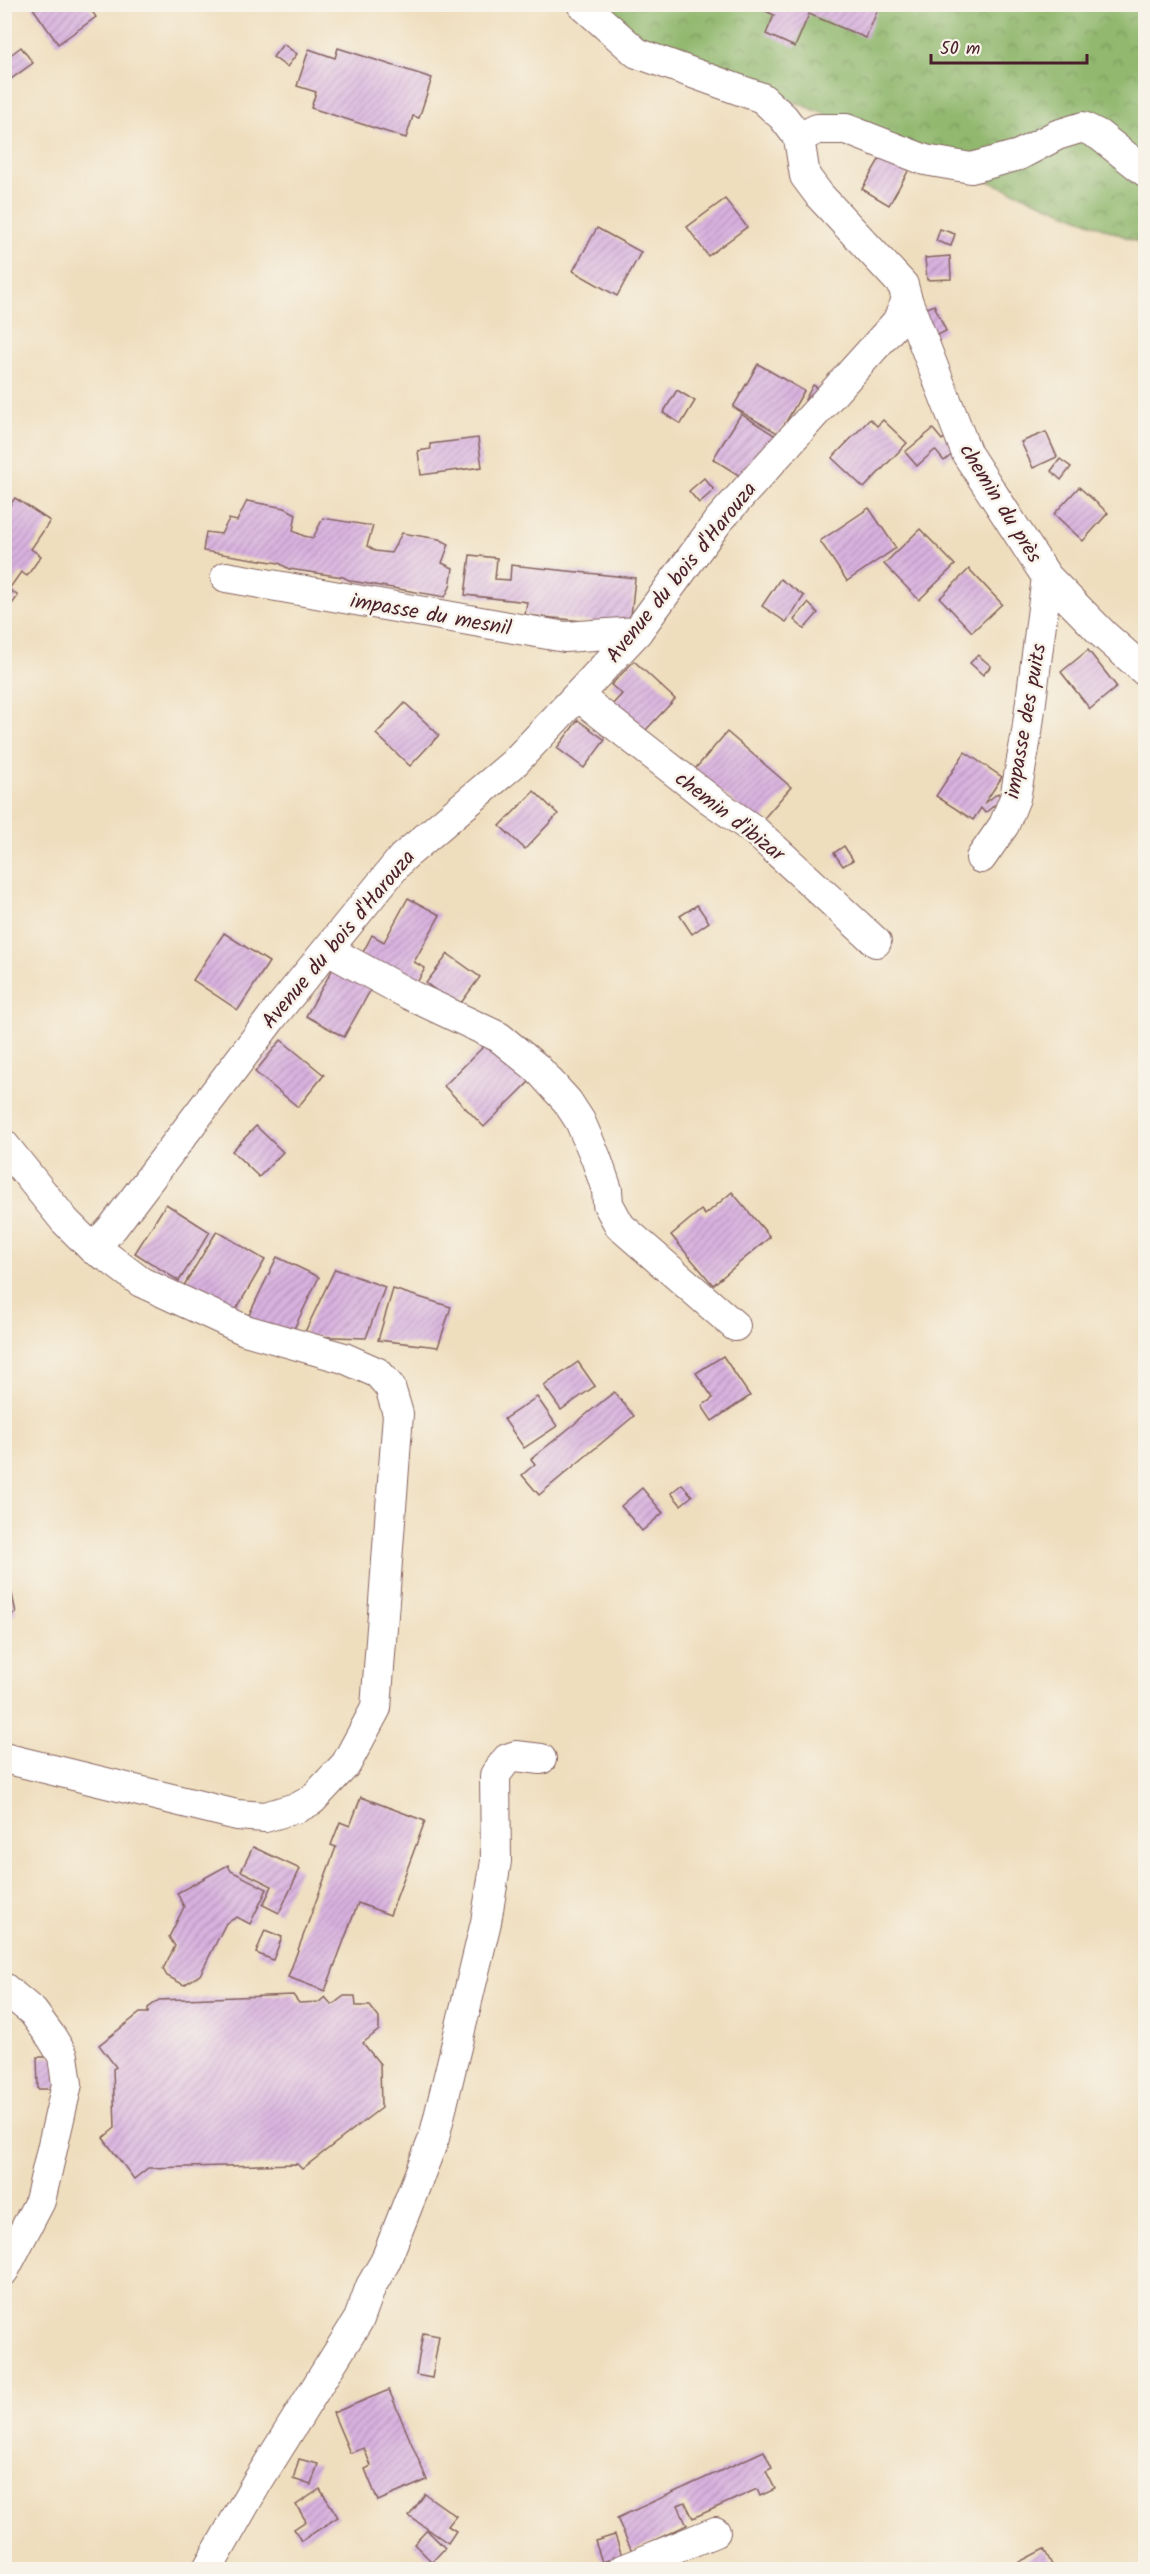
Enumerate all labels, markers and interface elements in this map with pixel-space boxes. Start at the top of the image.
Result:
scale bar [931,27,1087,65]
text: 50 m [940,35,980,64]
street label: chemin du près [950,438,1050,570]
street label: Avenue du bois d'Harouza [598,475,766,671]
street label: impasse du mesnil [348,585,514,646]
street label: impasse des puits [997,641,1056,801]
street label: chemin d'ibizar [667,764,792,871]
street label: Avenue du bois d'Harouza [254,843,424,1037]

